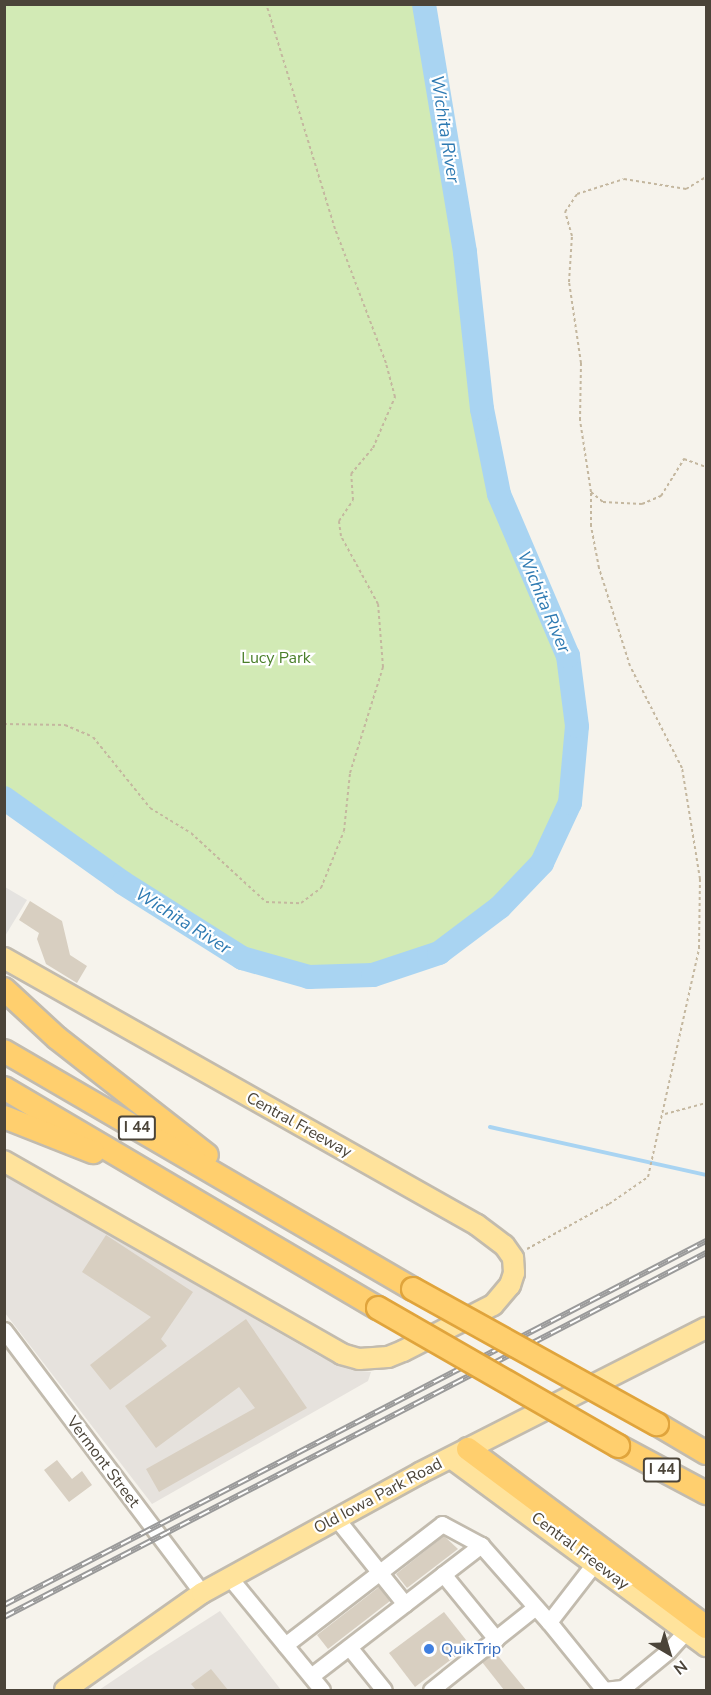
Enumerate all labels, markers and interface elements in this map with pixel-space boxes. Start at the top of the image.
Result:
water label: Wichita River [426,74,464,184]
water label: Wichita River [513,548,575,656]
park label: Lucy Park [241,648,311,668]
water label: Wichita River [131,883,235,959]
street label: Central Freeway [243,1088,355,1162]
road number: I 44 [118,1116,156,1140]
street label: Vermont Street [62,1413,144,1511]
street label: Old Iowa Park Road [311,1454,445,1538]
road number: I 44 [642,1458,682,1482]
street label: Central Freeway [527,1508,633,1594]
north arrow [639,1623,699,1683]
place label: QuikTrip [441,1639,501,1659]
marker: QuikTrip [422,1642,436,1656]
text: N [669,1655,692,1680]

